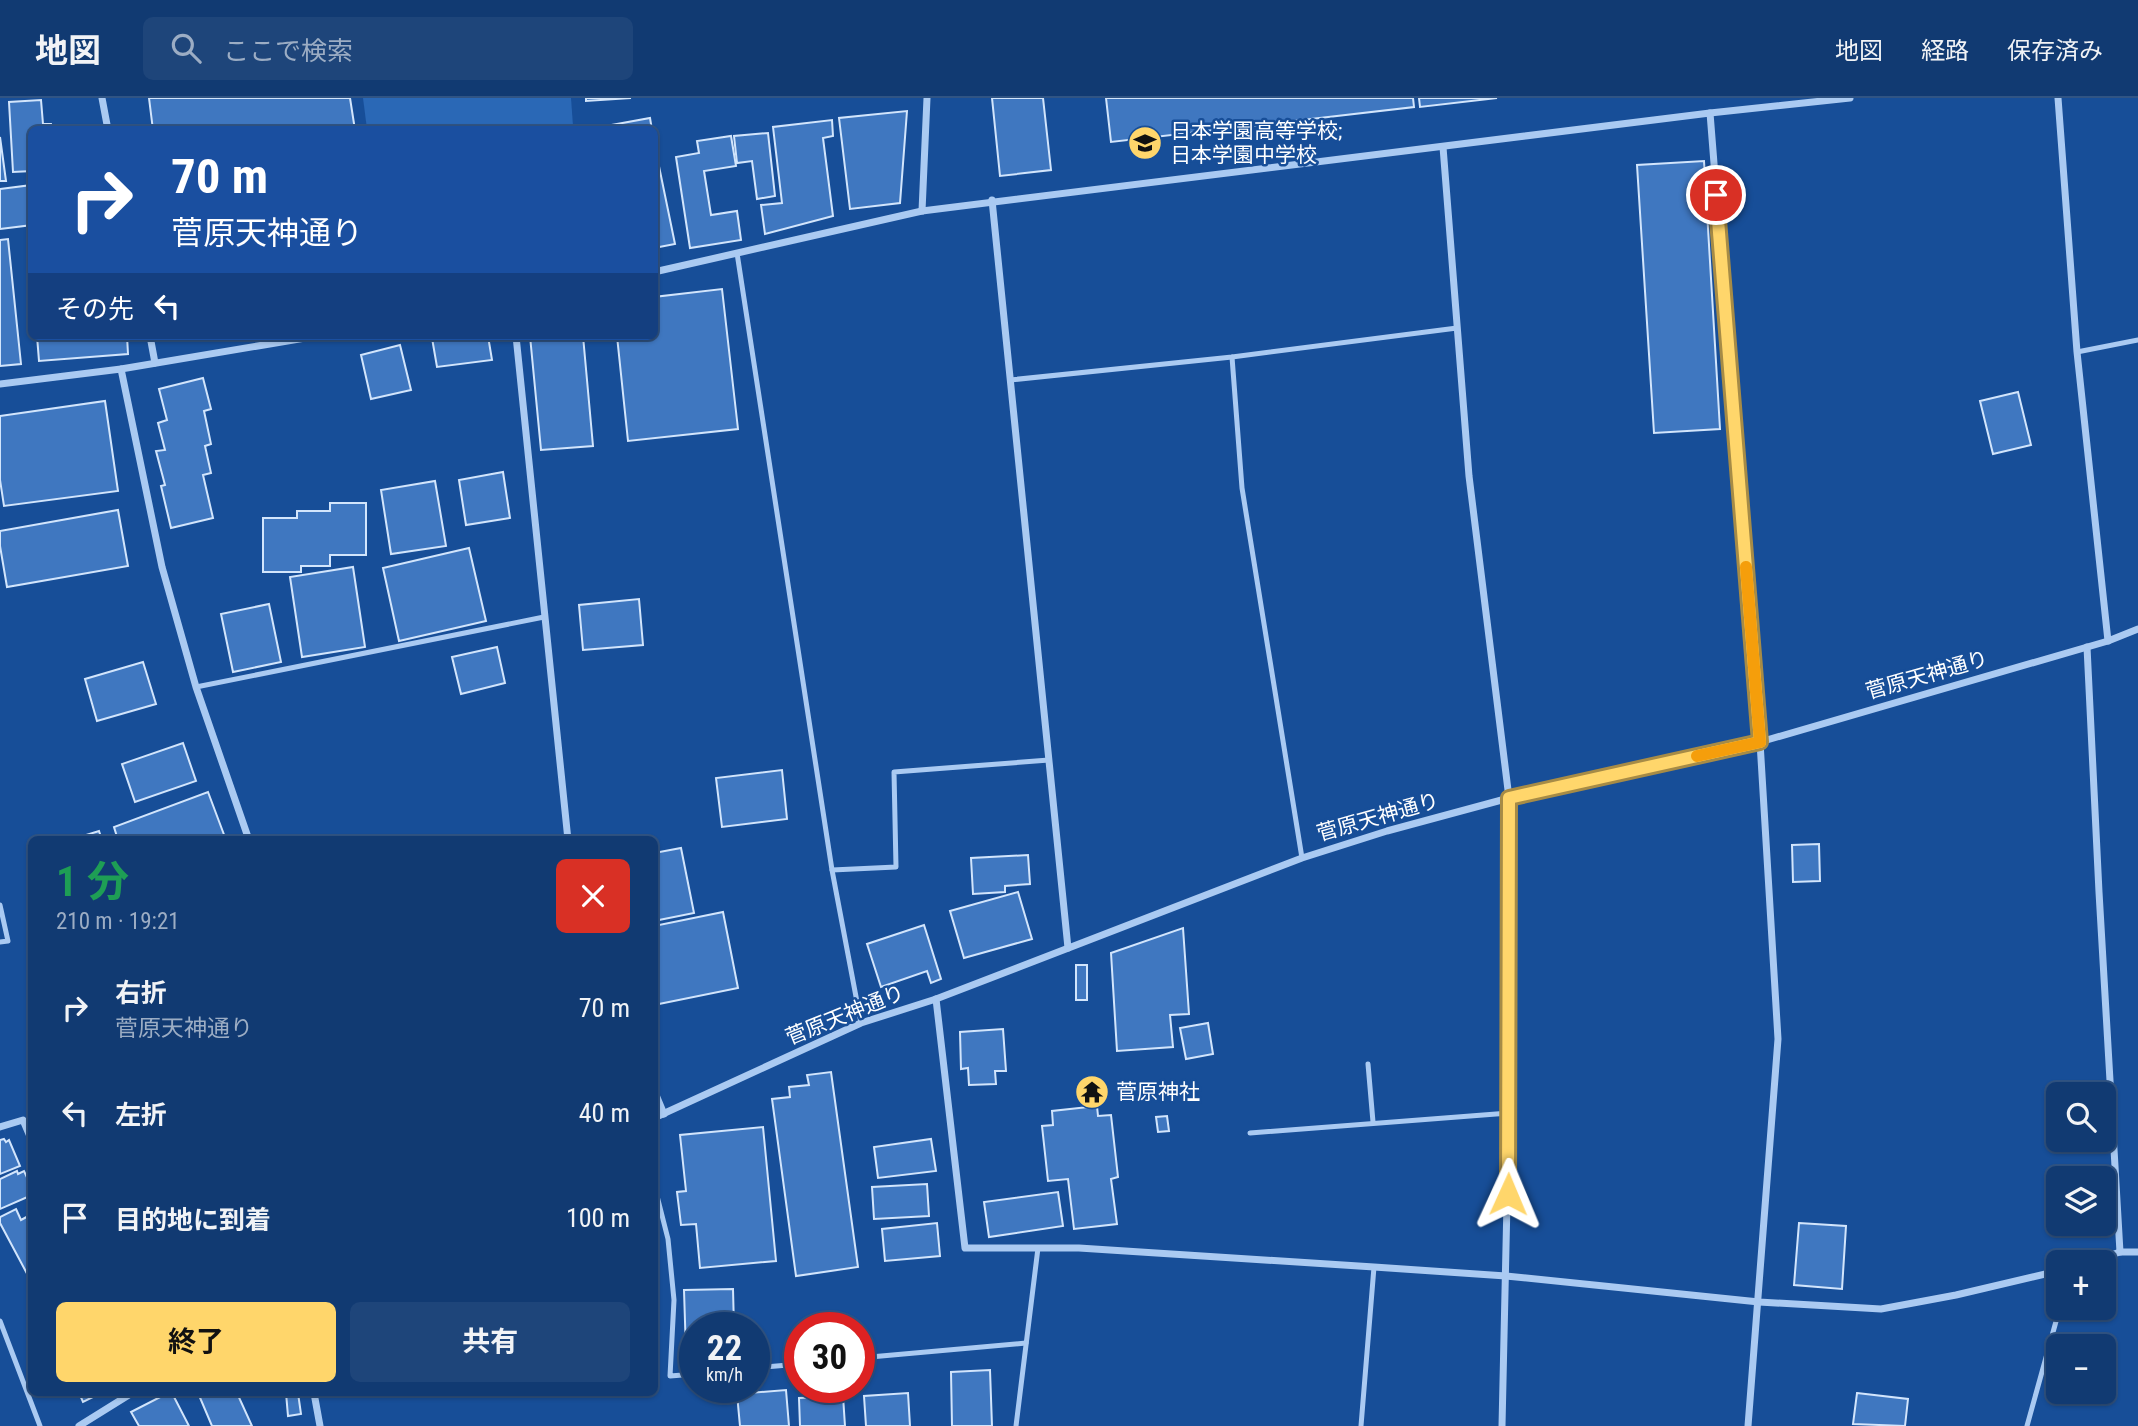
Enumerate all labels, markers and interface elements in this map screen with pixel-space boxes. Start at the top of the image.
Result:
search box [143,17,633,80]
icon: search [167,29,205,67]
text: 地図 [35,31,101,70]
text: ここで検索 [223,36,353,66]
text: 地図 [1835,37,1883,65]
text: 経路 [1921,37,1969,65]
text: 保存済み [2007,37,2103,65]
place label: 日本学園高等学校; 日本学園中学校 [1170,119,1342,167]
school or university icon: 日本学園高等学校; 日本学園中学校 [1126,124,1164,162]
text: 70 m [171,148,268,205]
icon: right [56,154,147,245]
pin [1686,165,1746,225]
icon: arrive [1697,176,1735,214]
text: 菅原天神通り [171,214,363,252]
icon: left [148,287,186,325]
text: その先 [56,294,134,324]
street label: 菅原天神通り [1863,646,1991,704]
street label: 菅原天神通り [1314,788,1442,846]
text: 1 分 [56,857,129,906]
button: close [556,859,630,933]
text: 210 m · 19:21 [56,908,180,935]
text: 右折 [115,978,167,1008]
street label: 菅原天神通り [782,980,908,1050]
icon: right [56,989,94,1027]
text: 70 m [579,993,630,1023]
text: 菅原天神通り [115,1015,253,1042]
temple icon: 菅原神社 [1073,1073,1111,1111]
place label: 菅原神社 [1116,1080,1200,1104]
map controls [2046,1082,2116,1404]
button: search [2046,1082,2116,1152]
icon: left [56,1094,94,1132]
text: 40 m [579,1098,630,1128]
text: 左折 [115,1100,167,1130]
position arrow [1471,1157,1545,1231]
button: layers [2046,1166,2116,1236]
icon: arrive [56,1199,94,1237]
text: 100 m [566,1203,630,1233]
text: 目的地に到着 [115,1205,271,1235]
button: + [2046,1250,2116,1320]
button: 終了 [56,1302,336,1382]
button: 共有 [350,1302,630,1382]
speed limit sign: 30 [784,1312,875,1403]
text: 22 [707,1328,742,1369]
button: − [2046,1334,2116,1404]
text: km/h [706,1364,743,1385]

